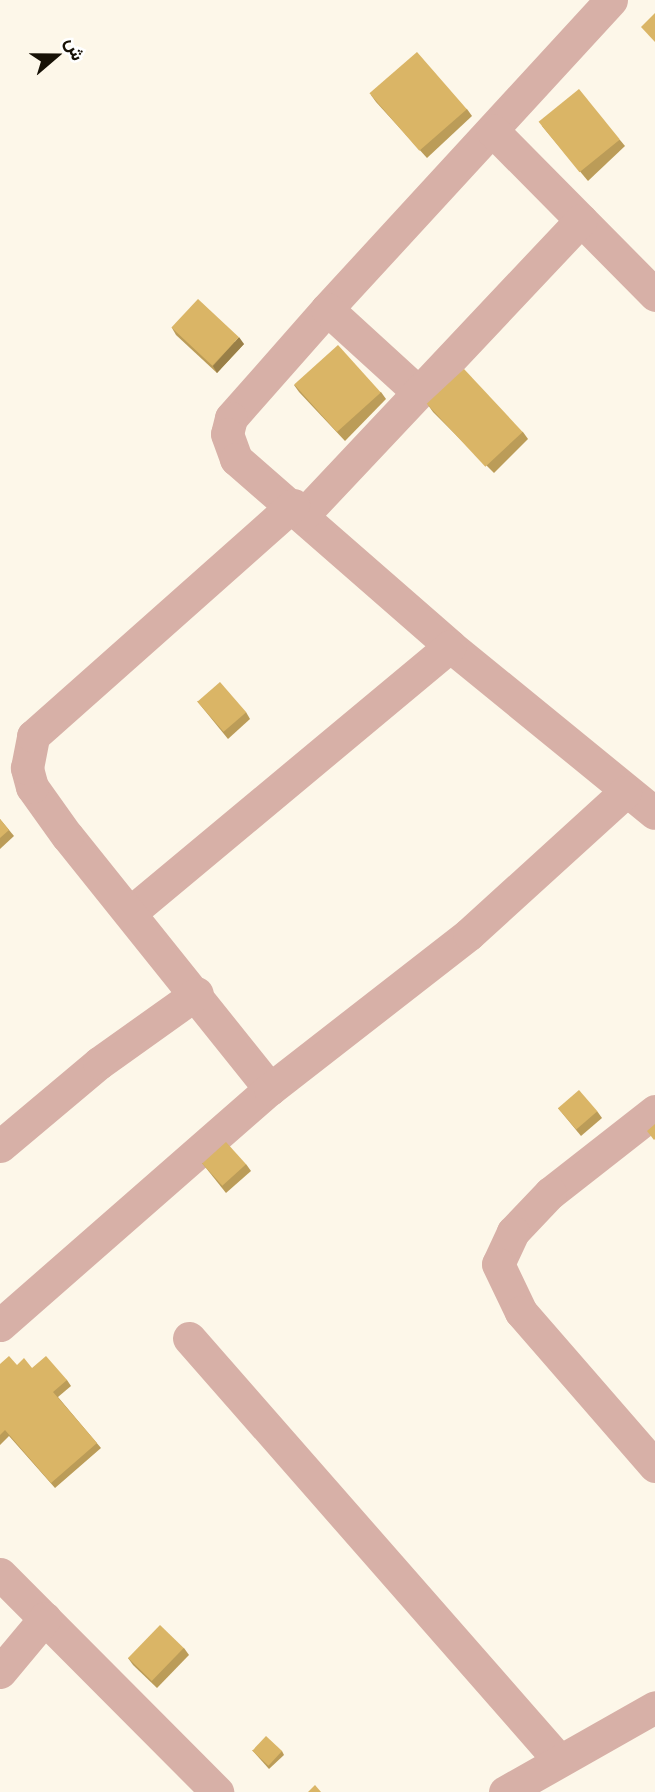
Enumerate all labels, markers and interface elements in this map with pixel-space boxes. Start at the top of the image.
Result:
north arrow [21,21,91,91]
text: ش [61,34,91,64]

